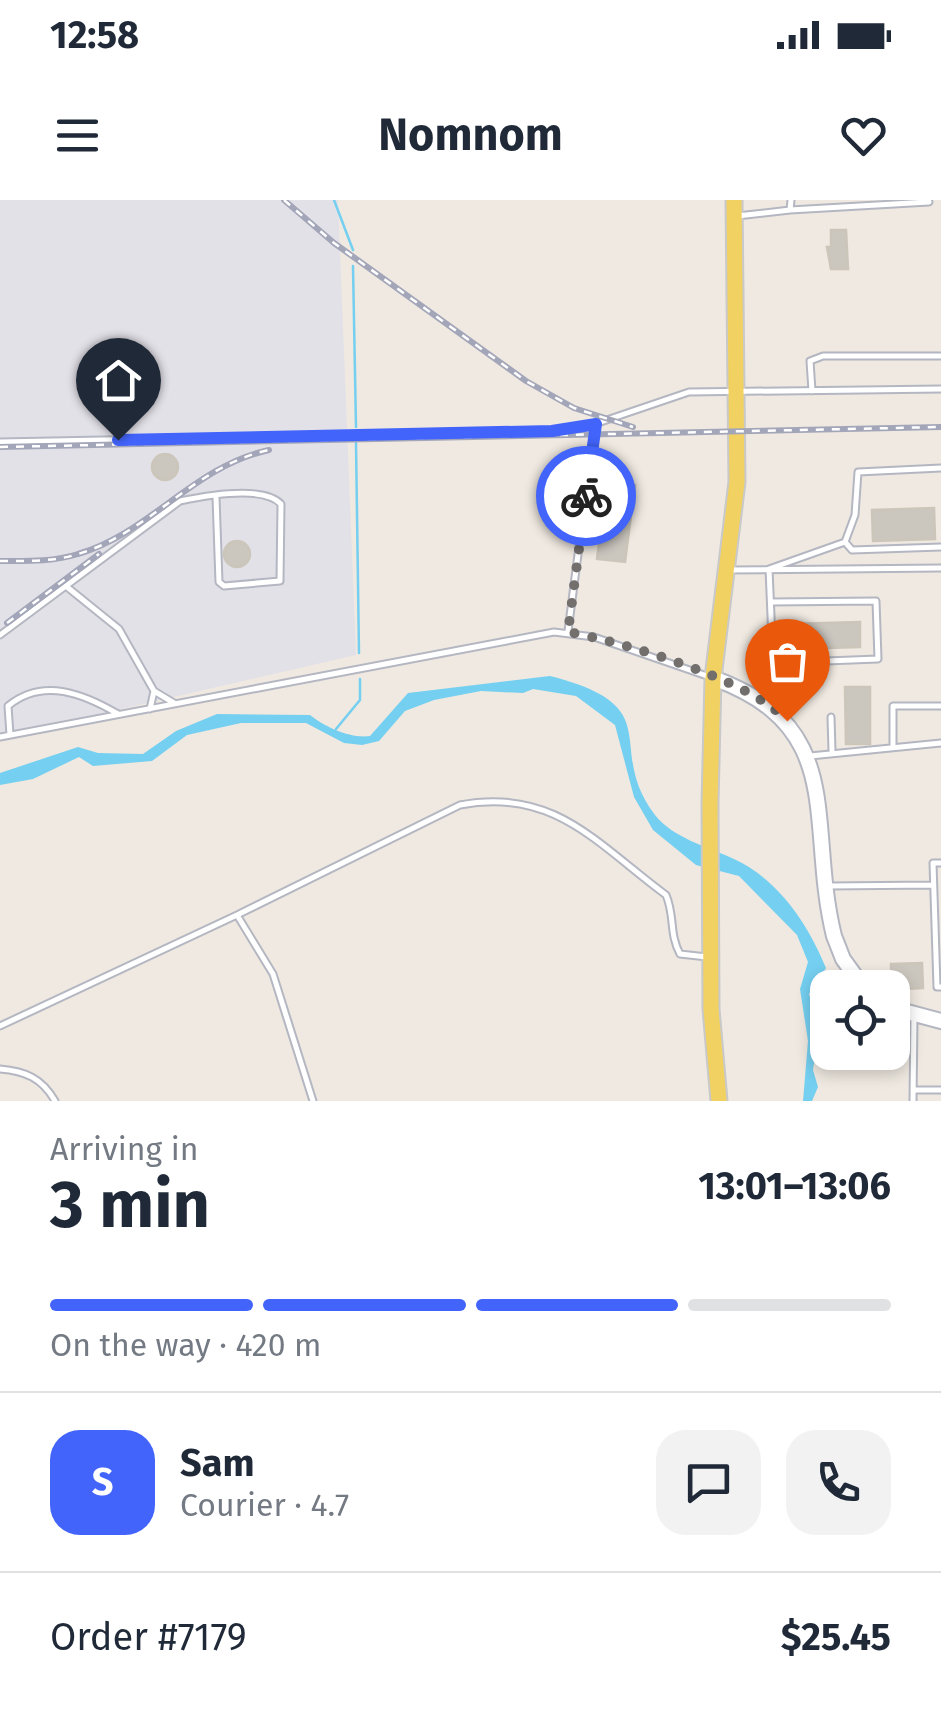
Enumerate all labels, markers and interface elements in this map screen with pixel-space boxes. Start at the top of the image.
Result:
text: 12:58 [50,12,139,58]
icon: menu [50,108,105,163]
text: Nomnom [378,108,563,162]
icon: heart [836,108,891,163]
pin [76,338,161,441]
icon: home [91,353,146,408]
courier [536,446,636,546]
icon: bike [559,469,614,524]
pin [745,619,830,722]
icon: bag [760,634,815,689]
map controls [810,970,910,1070]
button: locate [810,970,910,1070]
text: Arriving in [50,1130,198,1168]
text: 13:01–13:06 [698,1163,891,1209]
text: 3 min [50,1166,210,1244]
text: On the way · 420 m [50,1326,321,1364]
button: chat [656,1430,761,1535]
button: phone [786,1430,891,1535]
text: Sam [180,1440,255,1486]
text: S [92,1459,113,1505]
text: Courier · 4.7 [180,1486,349,1524]
text: Order #7179 [50,1614,247,1660]
text: $25.45 [781,1614,891,1660]

